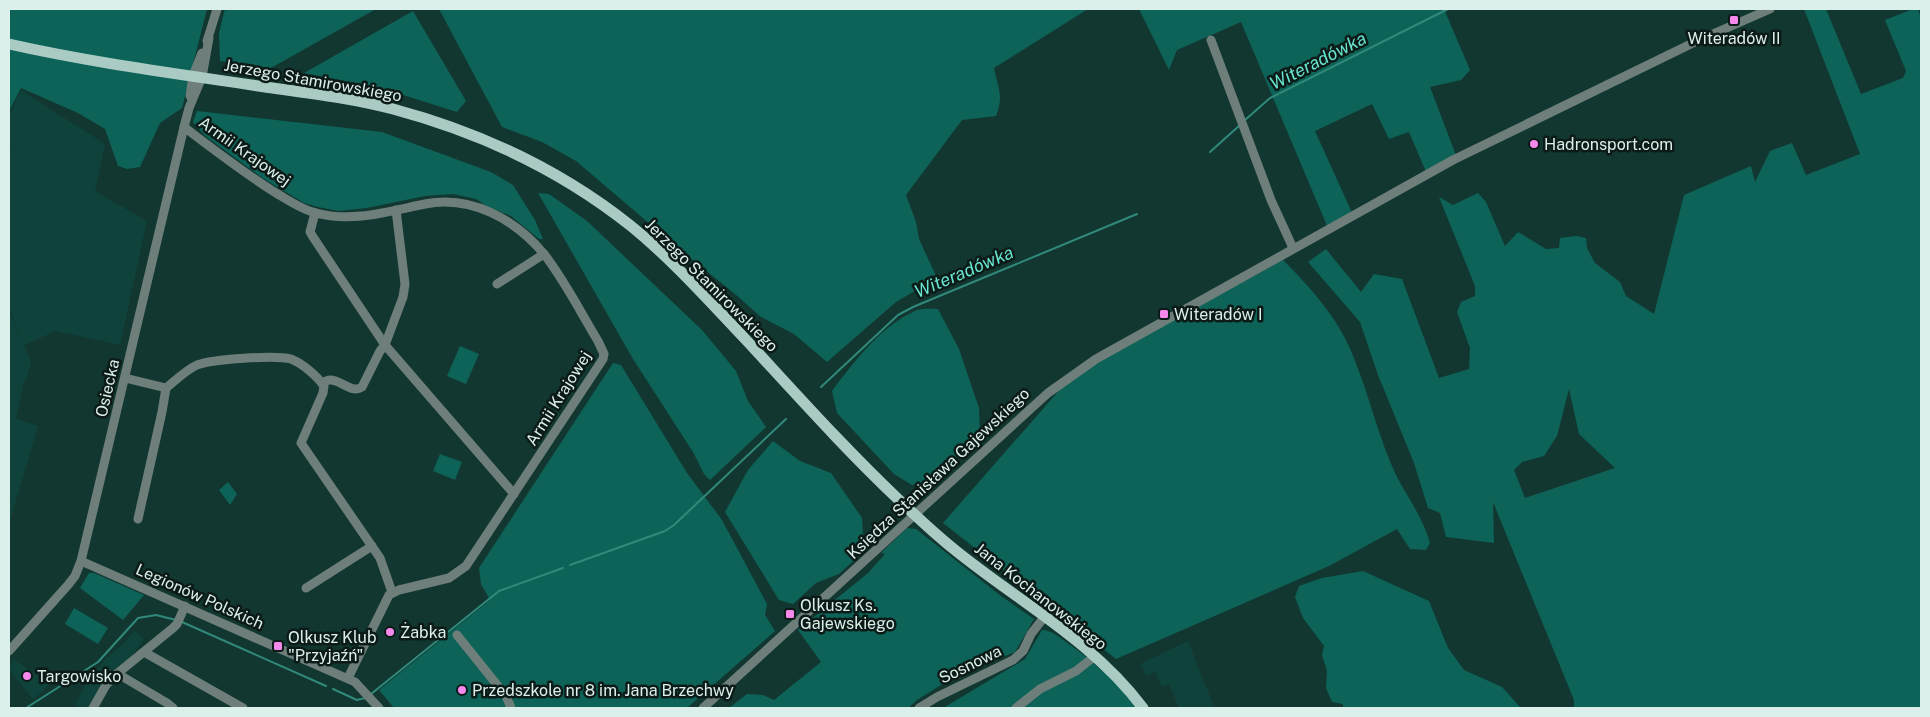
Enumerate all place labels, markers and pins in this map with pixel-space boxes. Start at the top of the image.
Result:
marker: Witeradów II [1728,14,1740,26]
place label: Witeradów II [1688,29,1780,48]
place label: Hadronsport.com [1544,135,1673,154]
marker: Hadronsport.com [1528,138,1540,150]
place label: Witeradów I [1174,305,1262,324]
marker: Witeradów I [1158,308,1170,320]
place label: Olkusz Ks. Gajewskiego [800,596,895,633]
marker: Olkusz Ks. Gajewskiego [784,608,796,620]
place label: Żabka [400,622,446,642]
marker: Żabka [384,626,396,638]
place label: Olkusz Klub "Przyjaźń" [288,628,377,665]
marker: Olkusz Klub "Przyjaźń" [272,640,284,652]
place label: Targowisko [37,667,121,686]
marker: Targowisko [21,670,33,682]
place label: Przedszkole nr 8 im. Jana Brzechwy [472,681,734,700]
marker: Przedszkole nr 8 im. Jana Brzechwy [456,684,468,696]

